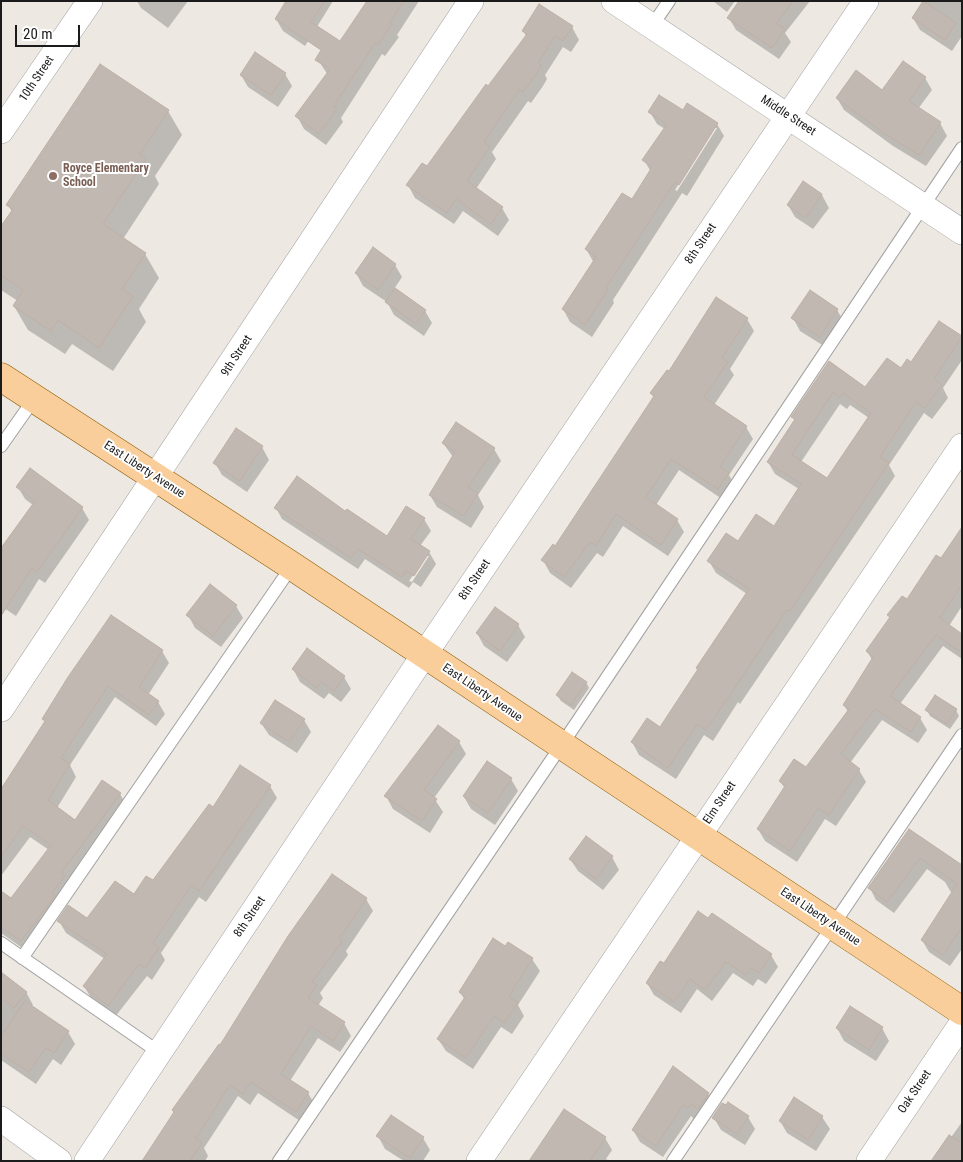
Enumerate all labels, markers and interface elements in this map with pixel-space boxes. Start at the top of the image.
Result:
scale bar [18,15,82,47]
text: 20 m [23,25,53,43]
street label: 10th Street [16,53,58,105]
street label: Middle Street [758,93,818,139]
place label: Royce Elementary School [63,162,149,190]
marker: Royce Elementary School [47,170,59,182]
street label: 8th Street [682,221,720,267]
street label: 9th Street [218,333,256,379]
street label: East Liberty Avenue [101,439,187,501]
street label: 8th Street [456,557,494,603]
street label: East Liberty Avenue [439,661,525,725]
street label: Elm Street [700,779,740,827]
street label: East Liberty Avenue [777,885,863,949]
street label: 8th Street [231,894,269,940]
street label: Oak Street [895,1068,935,1116]

